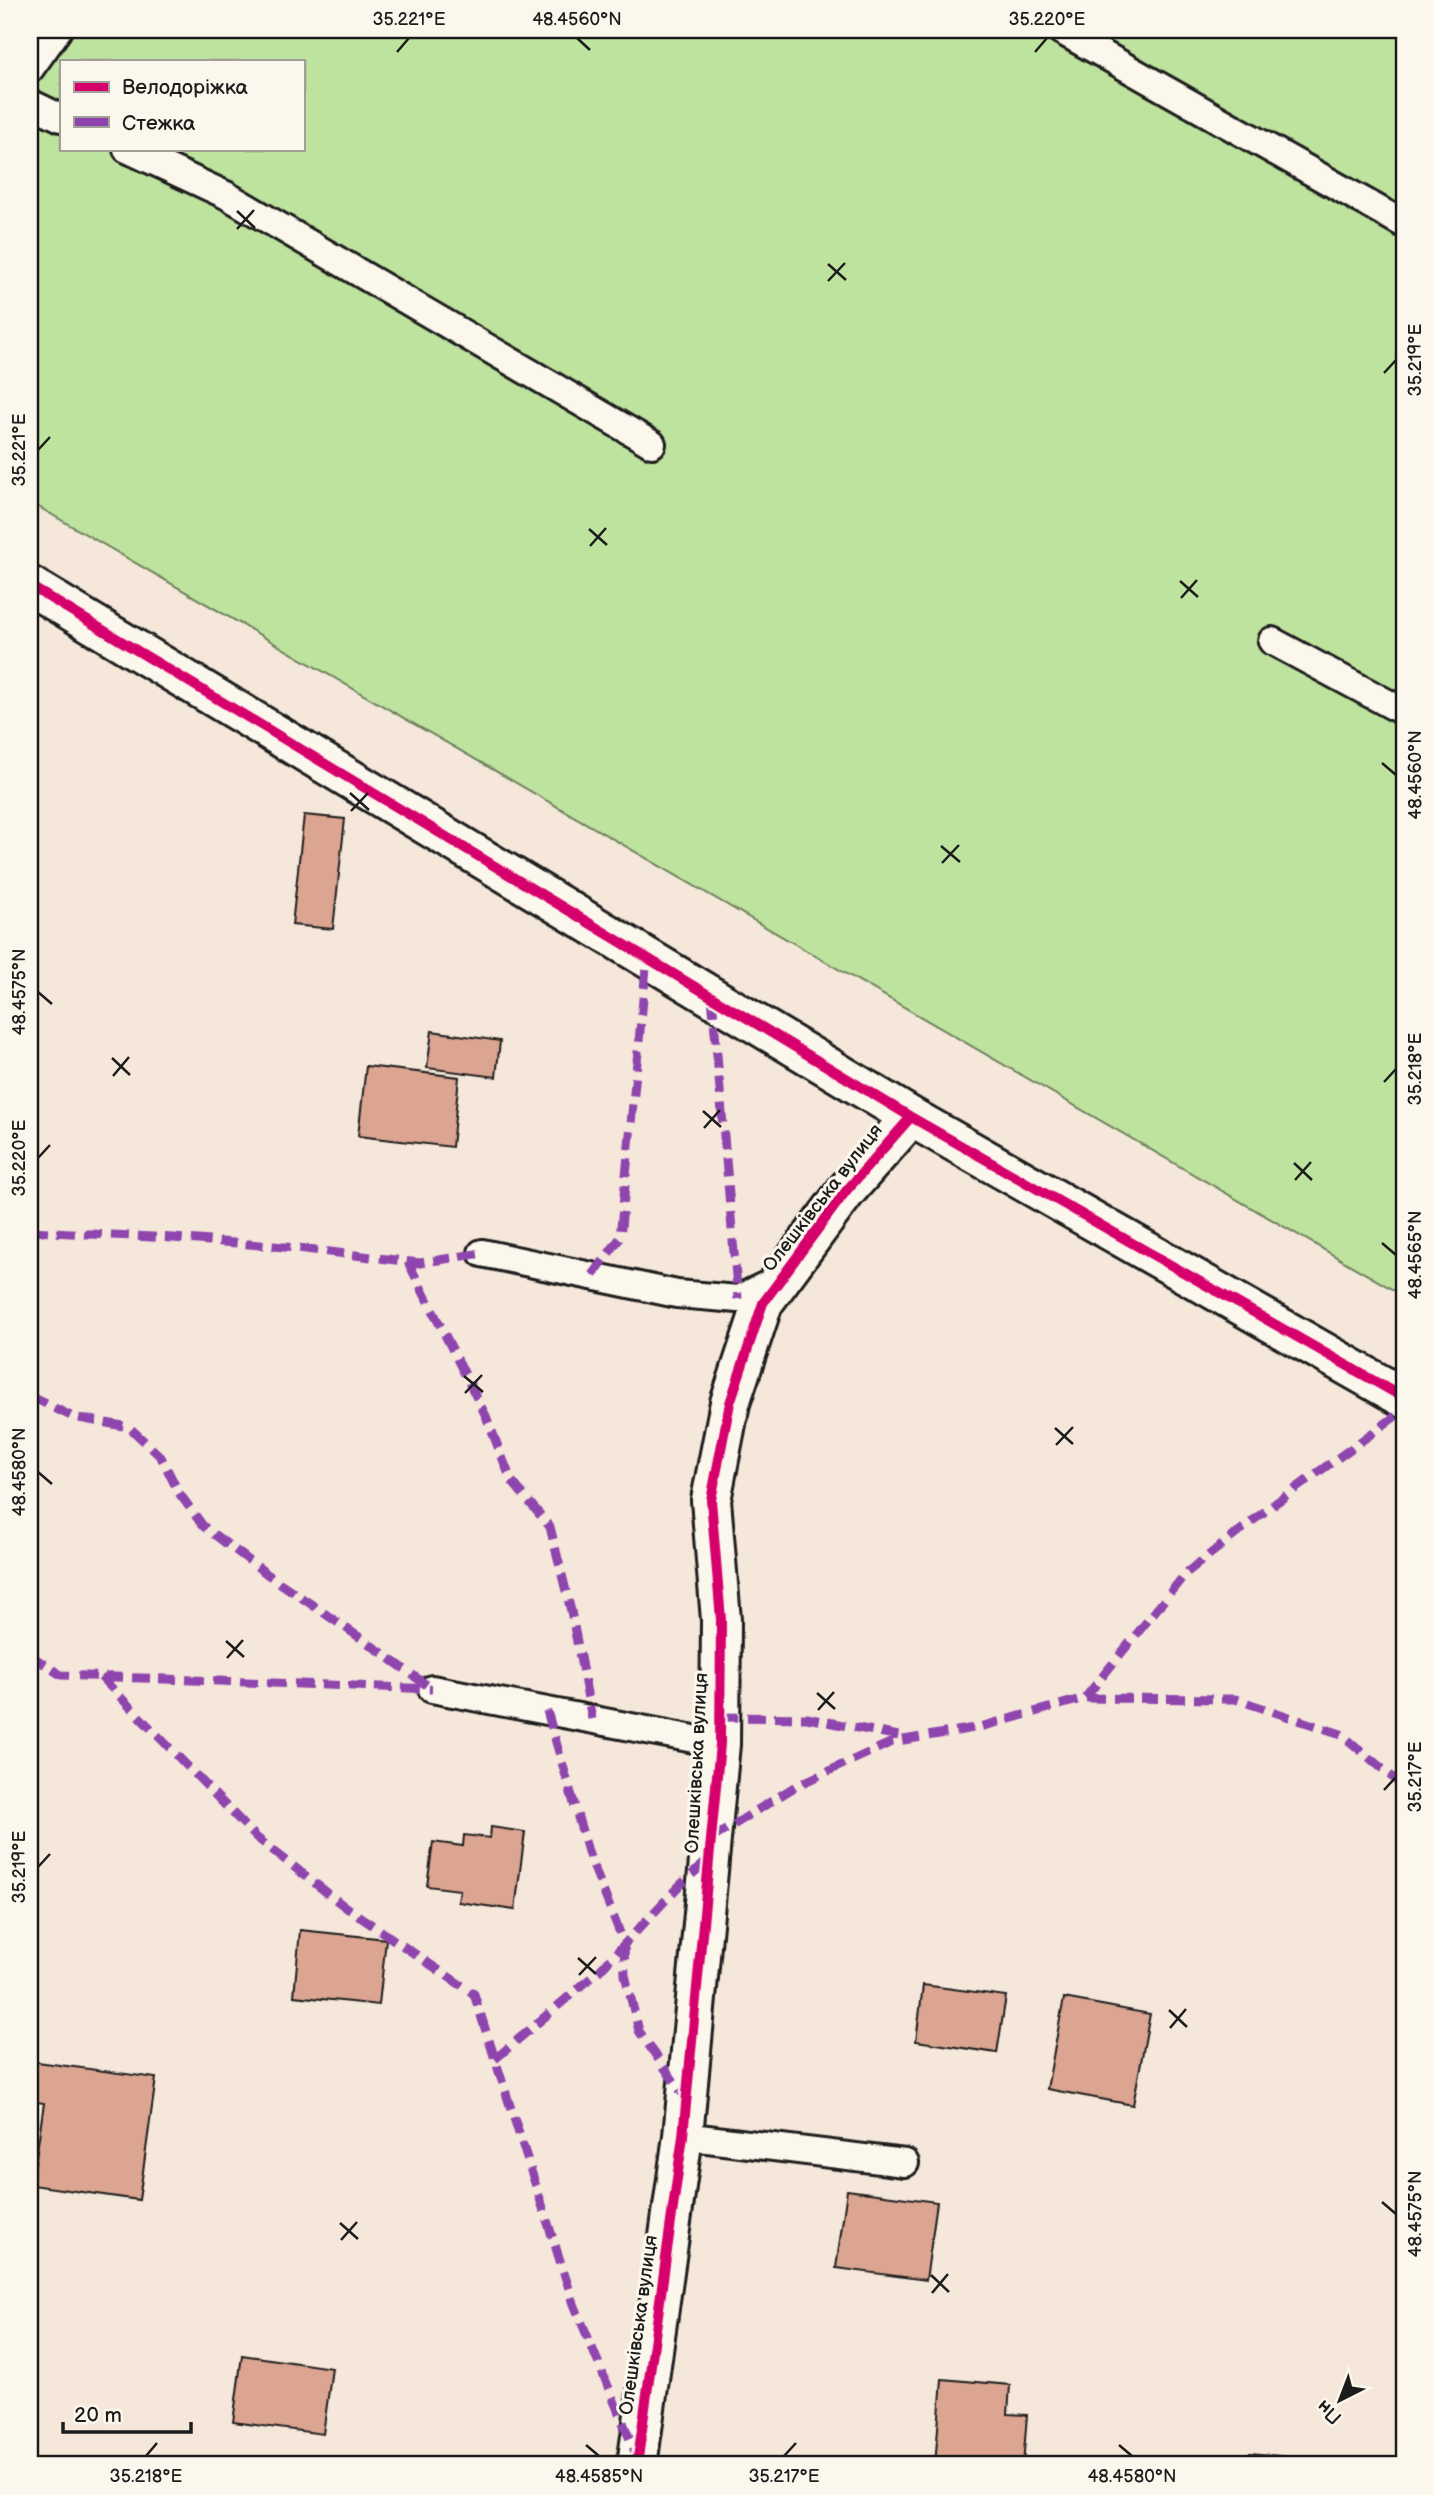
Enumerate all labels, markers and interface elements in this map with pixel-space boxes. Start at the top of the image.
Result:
text: 35.221°E [373,9,446,30]
text: 48.4560°N [532,9,622,30]
text: 35.220°E [1009,9,1086,30]
legend [60,60,304,150]
text: Велодоріжка [122,75,249,100]
text: Стежка [122,111,196,136]
text: 35.219°E [1405,323,1426,396]
text: 35.221°E [9,413,30,487]
text: 48.4560°N [1405,730,1426,820]
text: 48.4575°N [9,948,30,1036]
text: 35.218°E [1405,1032,1426,1105]
text: 35.220°E [9,1119,30,1196]
street label: Олешківська вулиця [758,1120,888,1276]
text: 48.4565°N [1405,1210,1426,1300]
text: 48.4580°N [9,1427,30,1517]
street label: Олешківська вулиця [681,1672,713,1854]
text: 35.217°E [1405,1741,1426,1813]
text: 35.219°E [9,1830,30,1903]
text: 48.4575°N [1405,2170,1426,2258]
street label: Олешківська вулиця [615,2234,663,2416]
north arrow [1304,2366,1374,2436]
scale bar [63,2390,191,2434]
text: Пн [1313,2394,1347,2429]
text: 20 m [74,2403,122,2428]
text: 35.218°E [110,2466,183,2487]
text: 48.4585°N [555,2466,643,2487]
text: 35.217°E [748,2466,820,2487]
text: 48.4580°N [1087,2466,1177,2487]

